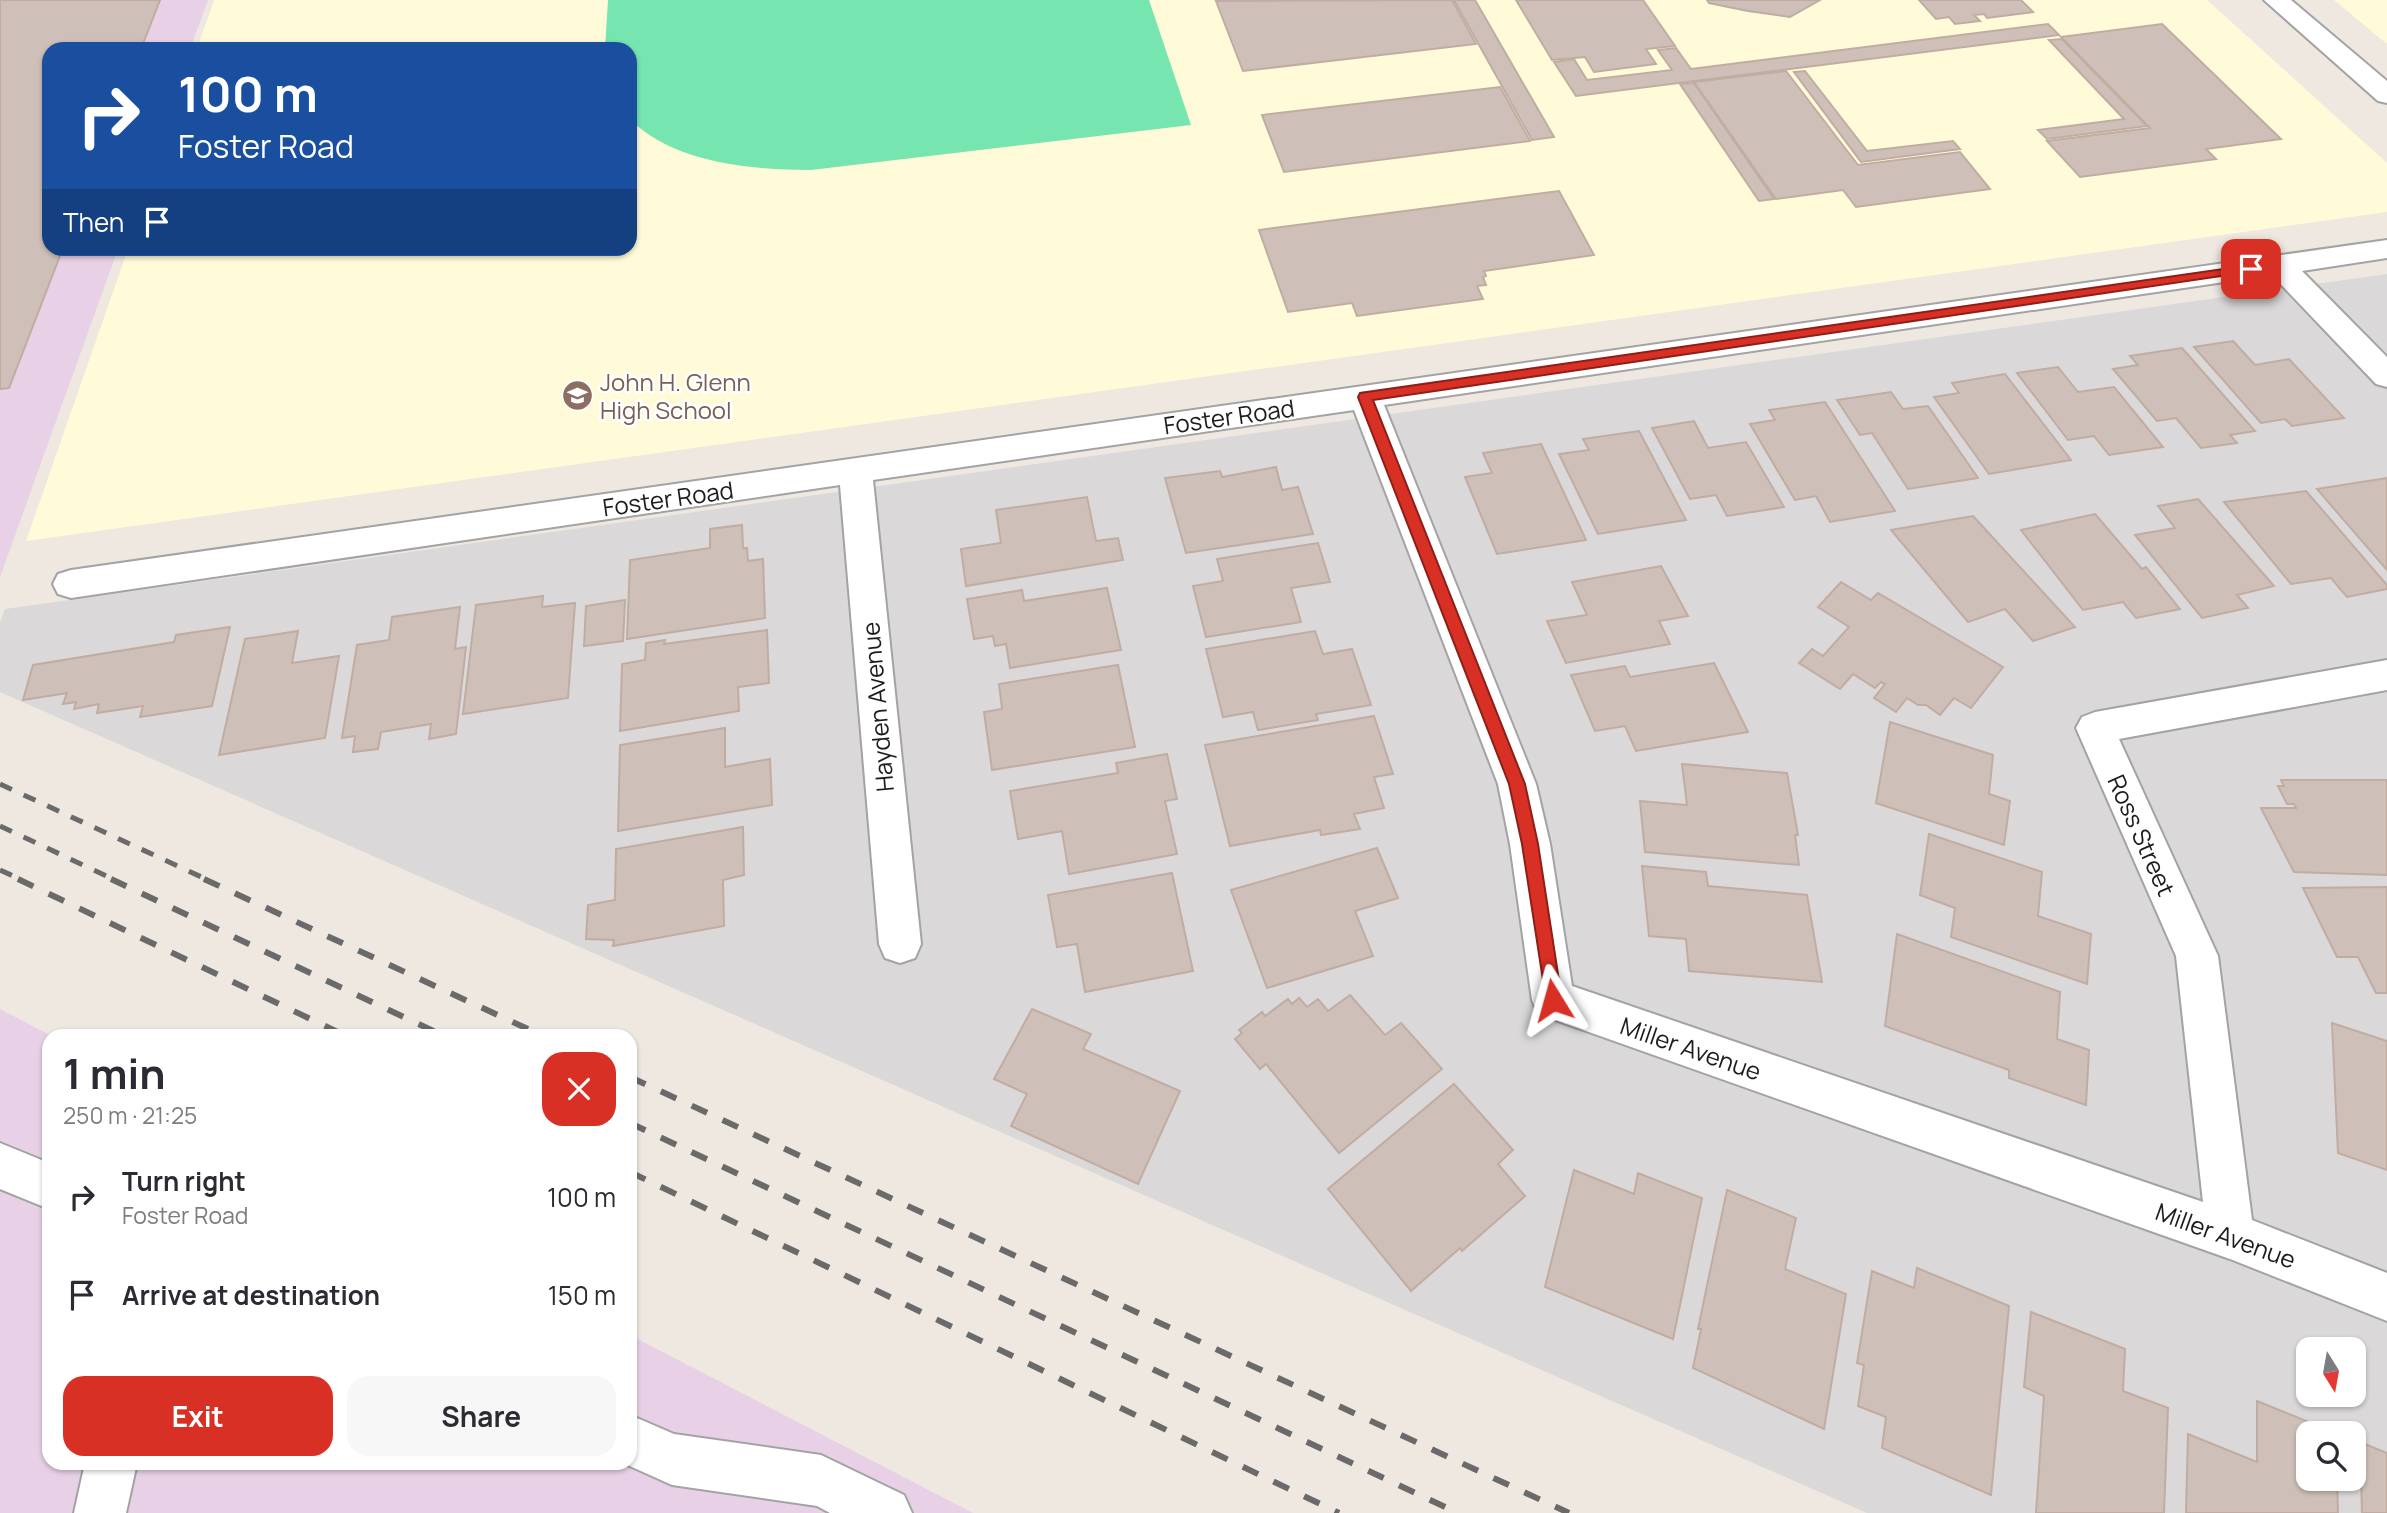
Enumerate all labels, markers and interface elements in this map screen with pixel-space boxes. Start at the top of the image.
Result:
text: 100 m [178,60,318,127]
icon: right [63,70,154,161]
text: Foster Road [178,124,354,168]
icon: arrive [138,203,176,241]
text: Then [63,204,124,240]
pin [2221,239,2281,299]
icon: arrive [2232,250,2270,288]
place label: John H. Glenn High School [600,365,751,426]
school or university icon: John H. Glenn High School [560,378,594,412]
street label: Foster Road [1161,390,1297,442]
street label: Foster Road [600,472,736,524]
street label: Hayden Avenue [853,621,901,793]
street label: Ross Street [2101,769,2183,901]
position arrow [1516,963,1590,1037]
street label: Miller Avenue [1616,1009,1766,1087]
text: 1 min [63,1044,166,1102]
button: close [542,1052,616,1126]
text: 250 m · 21:25 [63,1099,197,1131]
text: Turn right [122,1163,246,1199]
icon: right [63,1178,101,1216]
text: 100 m [547,1179,616,1215]
street label: Miller Avenue [2151,1194,2301,1276]
text: Foster Road [122,1199,248,1231]
icon: arrive [63,1276,101,1314]
text: Arrive at destination [122,1277,380,1313]
text: 150 m [548,1277,616,1313]
north arrow [2296,1337,2366,1407]
map controls [2296,1337,2366,1491]
button: Exit [63,1376,333,1456]
button: Share [347,1376,616,1456]
button: search [2296,1421,2366,1491]

